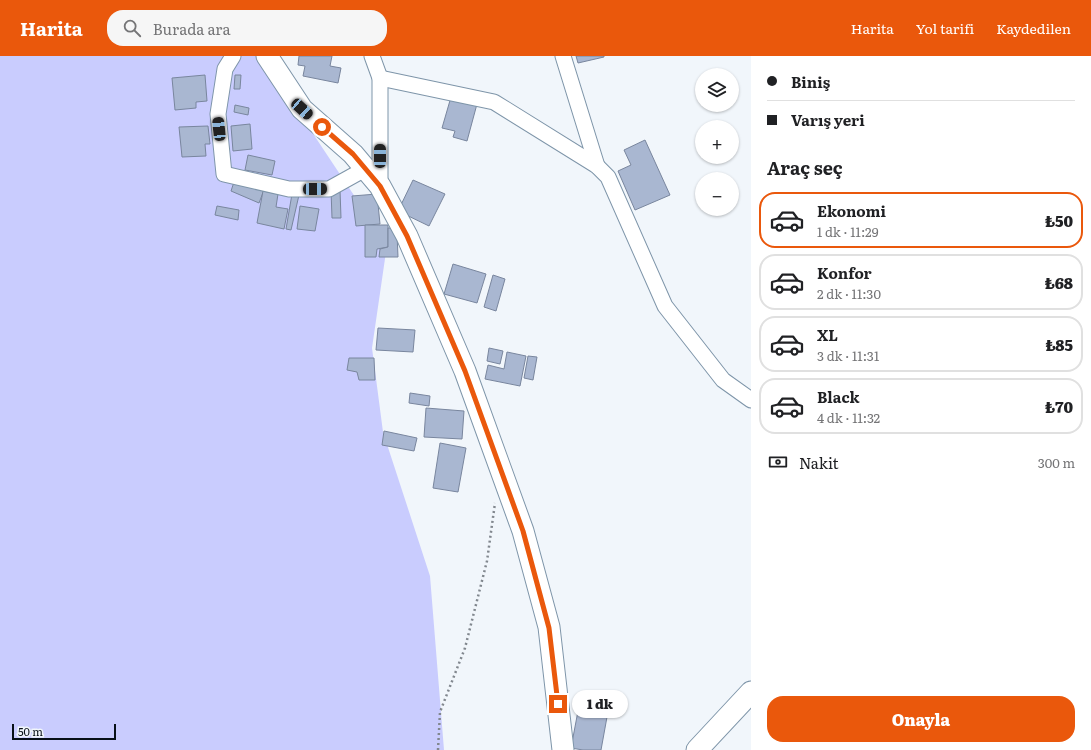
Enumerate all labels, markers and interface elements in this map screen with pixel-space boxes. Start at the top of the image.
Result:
search box [107,10,387,46]
text: Harita [20,14,83,42]
icon: search [121,17,143,39]
text: Burada ara [153,17,231,40]
text: Harita [851,18,894,38]
text: Yol tarifi [916,18,974,38]
text: Kaydedilen [996,18,1071,38]
map controls [695,68,739,216]
button: layers [695,68,739,112]
text: Biniş [791,70,830,93]
car [289,97,315,121]
text: Varış yeri [791,108,865,131]
car [212,116,226,142]
route start [313,118,331,136]
button: + [695,120,739,164]
car [374,144,386,168]
text: Araç seç [767,154,843,181]
button: − [695,172,739,216]
car [303,183,327,195]
text: Ekonomi [817,199,886,222]
icon: car [769,202,805,238]
text: ₺50 [1045,209,1073,232]
text: 1 dk · 11:29 [817,222,878,241]
text: Konfor [817,261,872,284]
icon: car [769,264,805,300]
text: ₺68 [1045,271,1073,294]
text: 2 dk · 11:30 [817,284,881,303]
text: XL [817,323,838,346]
icon: car [769,326,805,362]
text: ₺85 [1045,333,1073,356]
text: 3 dk · 11:31 [817,346,879,365]
text: Black [817,385,860,408]
icon: car [769,388,805,424]
text: ₺70 [1045,395,1073,418]
text: 4 dk · 11:32 [817,408,880,427]
icon: cash [767,451,789,473]
text: Nakit [799,451,839,474]
text: 300 m [1038,453,1075,472]
callout: 1 dk [572,690,628,718]
text: 1 dk [587,694,613,713]
route end [549,695,567,713]
button: Onayla [767,696,1075,742]
scale bar [12,722,116,741]
text: 50 m [18,723,43,739]

